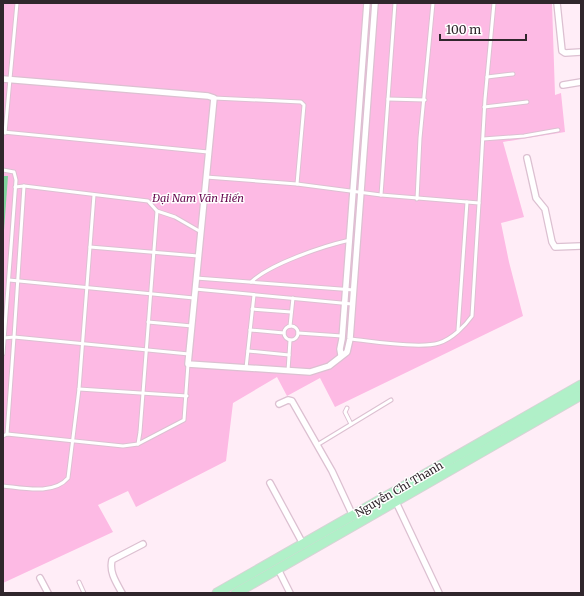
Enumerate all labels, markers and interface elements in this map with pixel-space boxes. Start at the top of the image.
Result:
scale bar [440,16,526,42]
text: 100 m [446,22,481,37]
park label: Đại Nam Văn Hiến [151,191,244,205]
street label: Nguyễn Chí Thanh [352,458,446,520]

